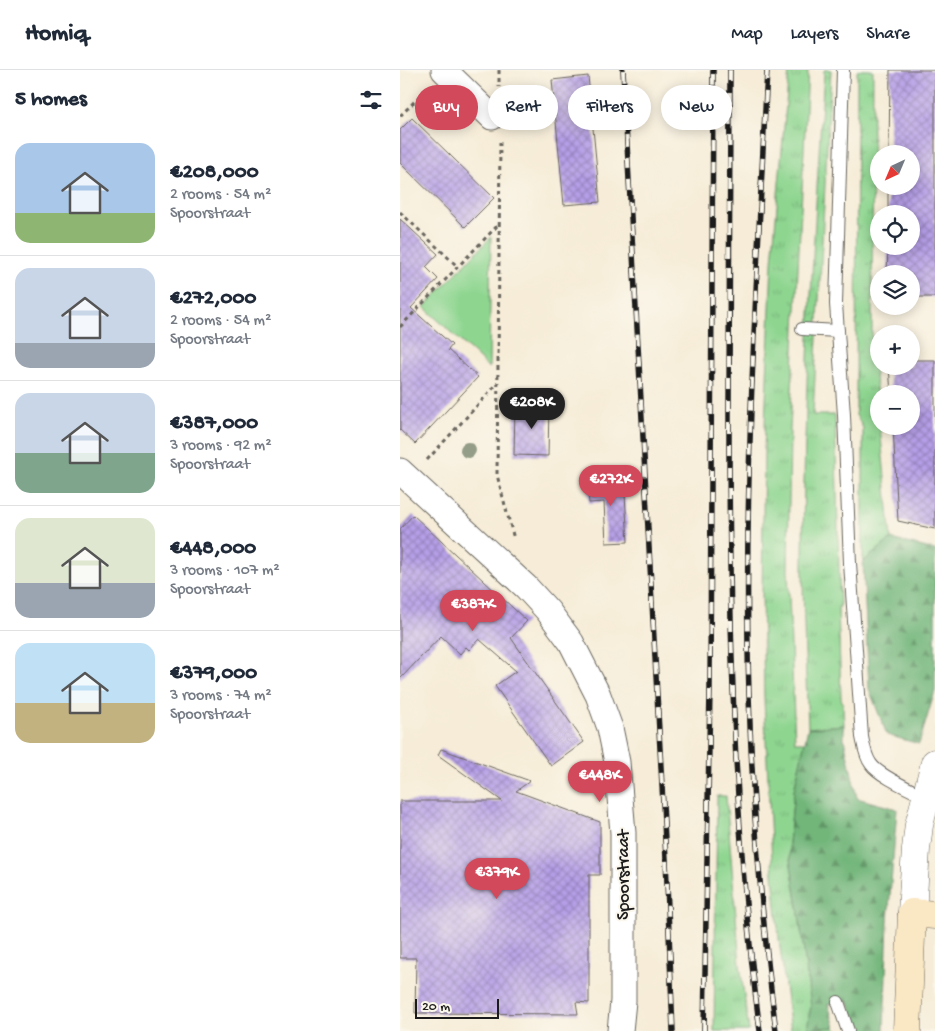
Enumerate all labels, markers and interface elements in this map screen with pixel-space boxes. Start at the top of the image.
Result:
text: Homiq [25,20,88,49]
text: Map [731,24,763,45]
text: Layers [791,24,838,45]
text: Share [866,24,910,45]
chip: Buy [415,85,478,130]
chip: Rent [488,85,558,130]
chip: Filters [568,85,651,130]
chip: New [661,85,732,130]
icon: filters [357,86,385,114]
text: 5 homes [15,88,87,113]
north arrow [870,145,920,195]
map controls [870,145,920,435]
text: €208,000 [170,161,259,186]
icon: home [55,163,115,223]
text: 2 rooms · 54 m² [170,186,271,205]
text: Spoorstraat [170,205,250,224]
button: locate [870,205,920,255]
button: layers [870,265,920,315]
text: €272,000 [170,287,256,312]
icon: home [55,288,115,348]
text: 2 rooms · 54 m² [170,312,271,331]
button: + [870,325,920,375]
text: Spoorstraat [170,331,250,350]
button: − [870,385,920,435]
pin: €208K [497,388,567,430]
text: €208K [510,394,554,413]
text: €387,000 [170,412,258,437]
icon: home [55,413,115,473]
text: 3 rooms · 92 m² [170,437,272,456]
text: Spoorstraat [170,456,250,475]
pin: €272K [576,464,646,507]
text: €272K [590,471,632,490]
text: €448,000 [170,537,256,562]
icon: home [55,538,115,598]
text: 3 rooms · 107 m² [170,562,280,581]
text: Spoorstraat [170,581,250,600]
pin: €387K [438,590,508,632]
text: €387K [451,596,495,615]
text: €379,000 [170,662,257,687]
icon: home [55,663,115,723]
text: 3 rooms · 74 m² [170,687,272,706]
text: Spoorstraat [170,706,250,725]
pin: €448K [565,760,635,803]
text: €448K [579,767,621,786]
street label: Spoorstraat [614,828,635,920]
pin: €379K [462,858,532,900]
text: €379K [476,864,518,883]
scale bar [415,996,499,1019]
text: 20 m [422,999,450,1016]

